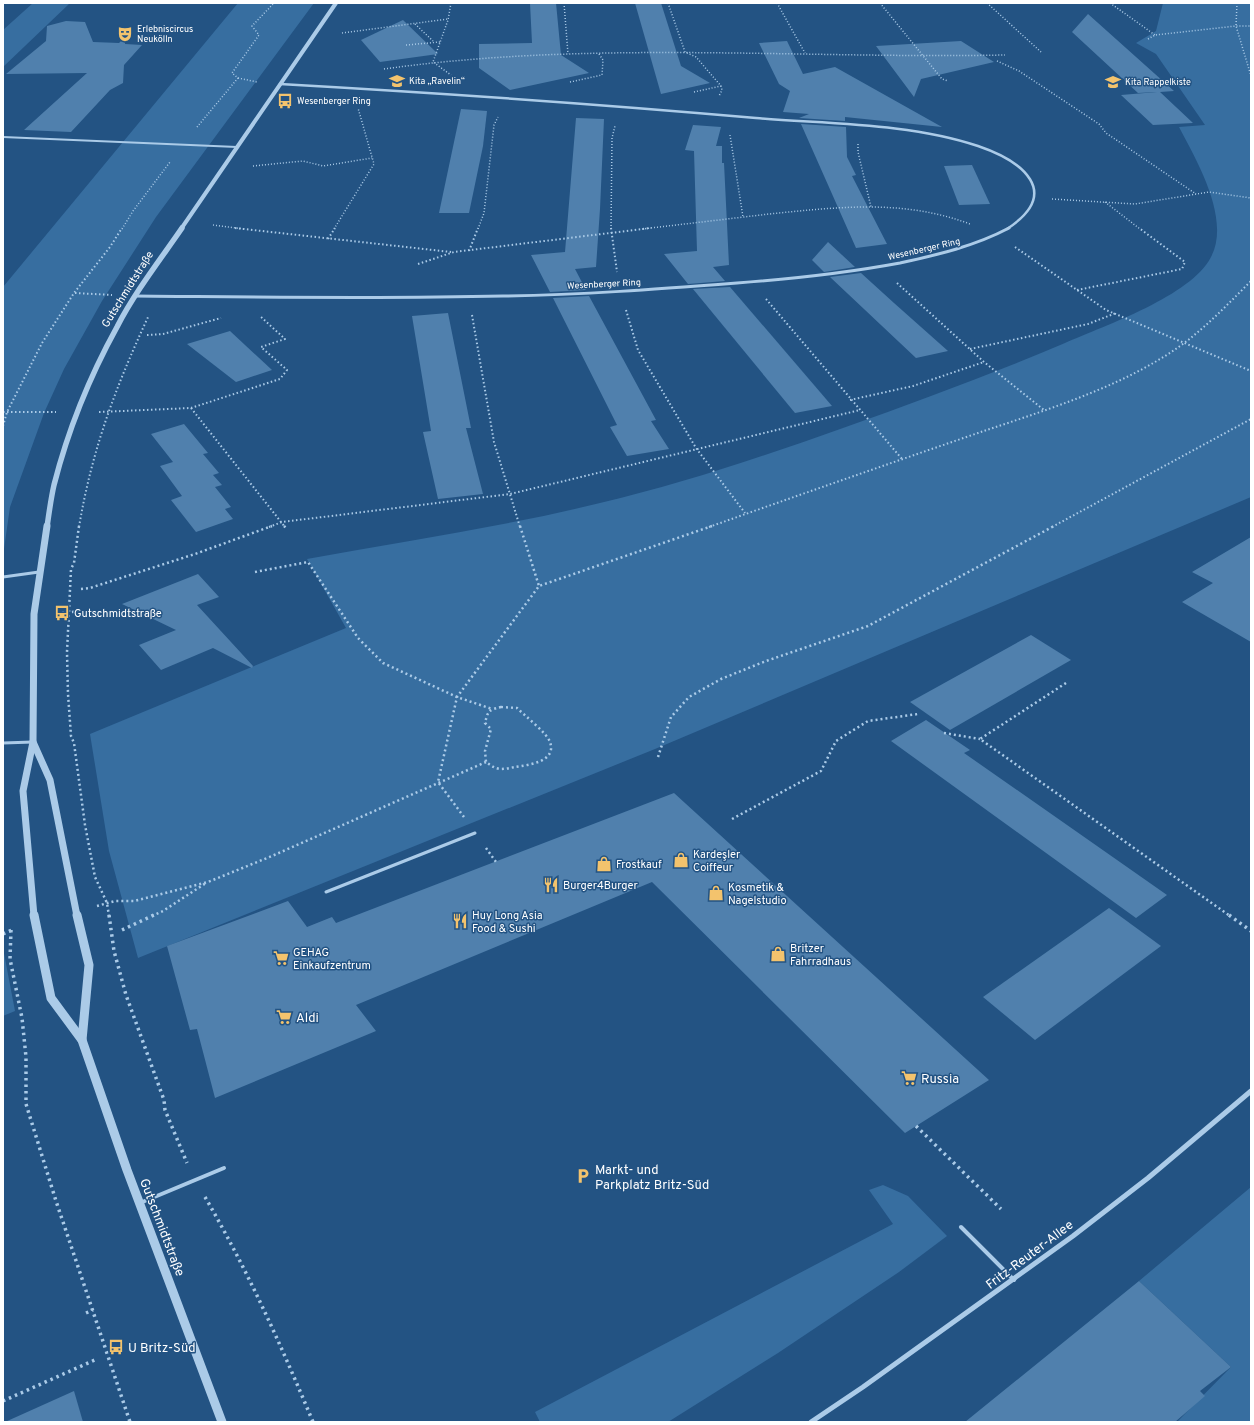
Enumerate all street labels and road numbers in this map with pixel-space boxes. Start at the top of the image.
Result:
street label: Wesenberger Ring [887,236,961,263]
street label: Gutschmidtstraße [99,249,157,330]
street label: Wesenberger Ring [567,277,641,292]
street label: Gutschmidtstraße [135,1176,187,1279]
street label: Fritz-Reuter-Allee [983,1218,1077,1294]

